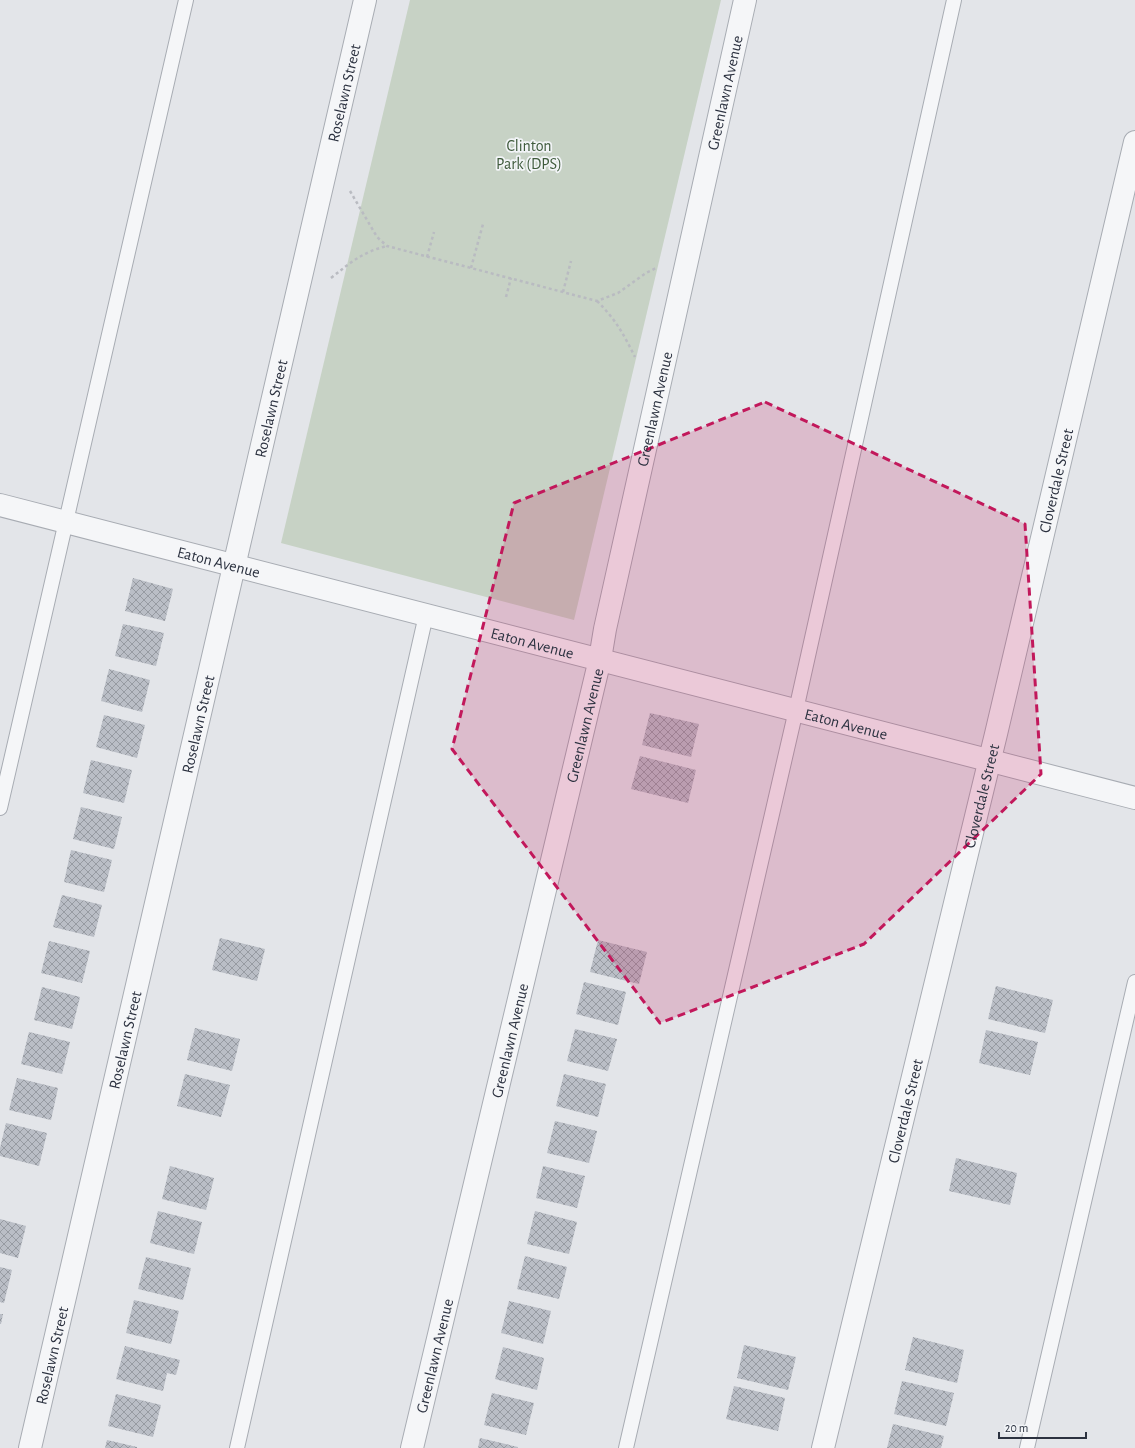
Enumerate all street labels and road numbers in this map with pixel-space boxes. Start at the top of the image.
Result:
street label: Greenlawn Avenue [705,34,746,152]
street label: Roselawn Street [325,42,364,144]
street label: Greenlawn Avenue [634,350,675,468]
street label: Roselawn Street [252,358,291,459]
street label: Cloverdale Street [1037,427,1076,534]
street label: Eaton Avenue [175,544,262,581]
street label: Eaton Avenue [489,625,575,662]
street label: Greenlawn Avenue [564,667,607,784]
street label: Roselawn Street [179,674,218,775]
street label: Eaton Avenue [803,706,889,743]
street label: Cloverdale Street [962,743,1002,850]
street label: Greenlawn Avenue [489,982,531,1099]
street label: Roselawn Street [106,989,144,1091]
street label: Cloverdale Street [885,1057,926,1165]
street label: Greenlawn Avenue [414,1297,456,1415]
street label: Roselawn Street [33,1305,71,1406]

